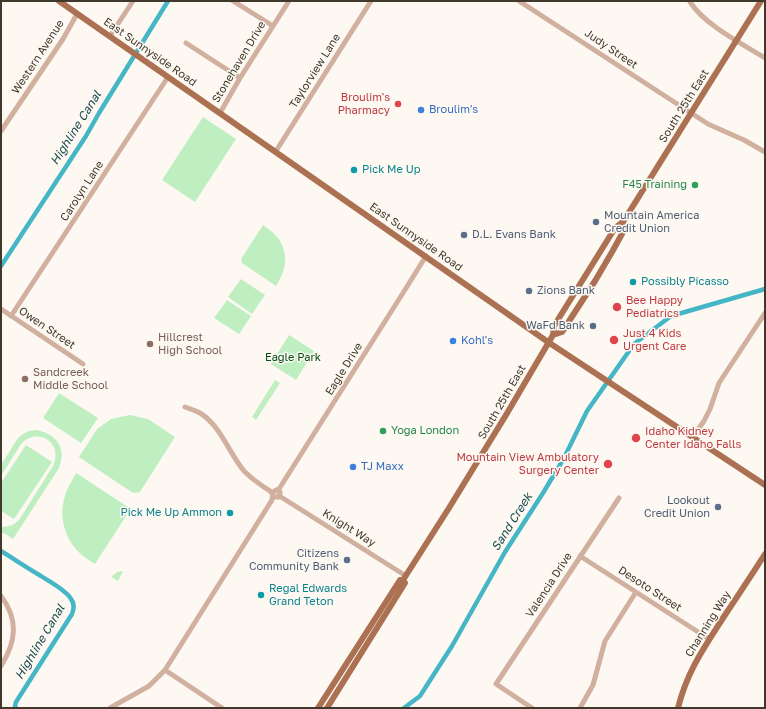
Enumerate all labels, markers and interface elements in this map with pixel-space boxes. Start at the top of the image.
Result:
street label: East Sunnyside Road [101,15,199,89]
street label: Western Avenue [9,17,67,97]
street label: Stonehaven Drive [209,19,269,105]
street label: Judy Street [582,26,640,72]
street label: Taylorview Lane [287,31,343,111]
street label: South 25th East [656,67,712,145]
water label: Highline Canal [48,88,104,168]
place label: Broulim's Pharmacy [338,91,390,117]
marker: Broulim's Pharmacy [393,99,403,109]
place label: Broulim's [429,103,478,117]
marker: Broulim's [416,105,426,115]
street label: Carolyn Lane [58,158,106,224]
place label: Pick Me Up [362,163,420,177]
marker: Pick Me Up [349,165,359,175]
place label: F45 Training [622,178,687,192]
marker: F45 Training [690,180,700,190]
street label: East Sunnyside Road [367,200,465,274]
place label: Mountain America Credit Union [604,209,699,235]
marker: Mountain America Credit Union [591,217,601,227]
place label: D.L. Evans Bank [472,228,556,242]
marker: D.L. Evans Bank [459,230,469,240]
place label: Possibly Picasso [641,275,729,289]
marker: Possibly Picasso [628,277,638,287]
place label: Zions Bank [537,284,595,298]
marker: Zions Bank [524,286,534,296]
place label: Bee Happy Pediatrics [626,294,683,320]
marker: Bee Happy Pediatrics [611,301,623,313]
street label: Owen Street [16,304,78,352]
place label: WaFd Bank [526,319,585,333]
marker: WaFd Bank [588,321,598,331]
place label: Just 4 Kids Urgent Care [623,327,686,353]
place label: Hillcrest High School [158,331,222,357]
place label: Kohl's [461,334,493,348]
marker: Just 4 Kids Urgent Care [608,334,620,346]
marker: Kohl's [448,336,458,346]
marker: Hillcrest High School [145,339,155,349]
street label: Eagle Drive [323,340,365,398]
park label: Eagle Park [265,351,321,365]
street label: South 25th East [475,362,529,442]
place label: Sandcreek Middle School [33,366,108,392]
marker: Sandcreek Middle School [20,374,30,384]
place label: Yoga London [391,424,459,438]
place label: Idaho Kidney Center Idaho Falls [645,425,741,451]
marker: Yoga London [378,426,388,436]
marker: Idaho Kidney Center Idaho Falls [630,432,642,444]
place label: Mountain View Ambulatory Surgery Center [456,451,599,477]
marker: Mountain View Ambulatory Surgery Center [602,458,614,470]
place label: TJ Maxx [361,460,404,474]
marker: TJ Maxx [348,462,358,472]
water label: Sand Creek [489,490,535,554]
place label: Lookout Credit Union [644,494,710,520]
marker: Lookout Credit Union [713,502,723,512]
place label: Pick Me Up Ammon [121,506,222,520]
street label: Knight Way [320,506,378,550]
marker: Pick Me Up Ammon [225,508,235,518]
place label: Citizens Community Bank [249,547,339,573]
street label: Valencia Drive [523,550,575,620]
marker: Citizens Community Bank [342,555,352,565]
street label: Desoto Street [616,564,684,614]
place label: Regal Edwards Grand Teton [269,582,347,608]
street label: Channing Way [682,588,734,660]
marker: Regal Edwards Grand Teton [256,590,266,600]
water label: Highline Canal [12,602,68,682]

